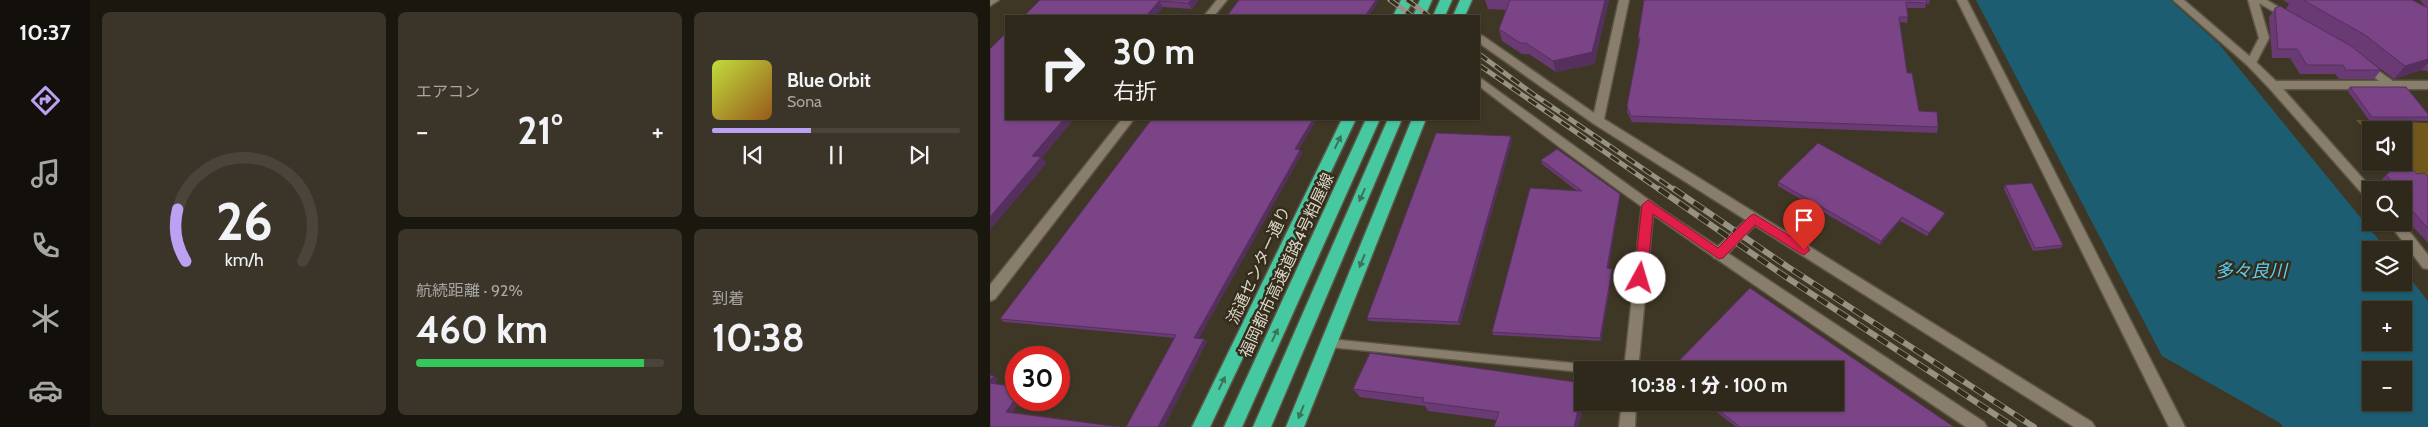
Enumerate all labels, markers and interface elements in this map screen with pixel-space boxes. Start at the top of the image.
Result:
text: 10:37 [19,19,71,46]
text: 30 m [1113,30,1195,73]
icon: right [1030,35,1095,100]
text: Blue Orbit [787,69,871,92]
text: 右折 [1113,78,1157,105]
text: エアコン [416,82,480,101]
icon: directions [28,83,63,118]
text: Sona [787,92,822,111]
text: 21° [517,107,563,154]
text: − [416,114,428,148]
text: + [652,114,664,148]
map controls [2362,121,2412,411]
button: sound [2362,121,2412,171]
one-way arrow [1334,135,1342,149]
icon: previous [739,141,767,169]
icon: pause [822,141,850,169]
icon: next [905,141,933,169]
icon: music [28,156,63,191]
street label: 福岡都市高速道路4号粕屋線 [1235,170,1338,360]
button: search [2362,181,2412,231]
one-way arrow [1357,188,1365,202]
text: 26 [216,190,272,253]
pin [1783,199,1825,250]
street label: 流通センター通り [1223,203,1294,327]
icon: arrive [1790,206,1818,234]
icon: phone [28,228,63,263]
button: layers [2362,241,2412,291]
text: km/h [224,249,264,270]
position arrow [1613,251,1665,303]
one-way arrow [1357,254,1365,269]
water label: 多々良川 [2215,260,2289,282]
text: 航続距離 · 92% [416,281,523,300]
text: 到着 [712,289,744,308]
icon: climate [28,301,63,336]
button: + [2362,301,2412,351]
text: 460 km [416,306,548,353]
text: 10:38 [712,314,805,361]
one-way arrow [1271,328,1279,342]
speed limit sign: 30 [1005,346,1070,411]
button: − [2362,361,2412,411]
icon: car [28,373,63,408]
text: 10:38 · 1 分 · 100 m [1630,374,1788,397]
one-way arrow [1218,376,1226,390]
one-way arrow [1297,405,1305,420]

